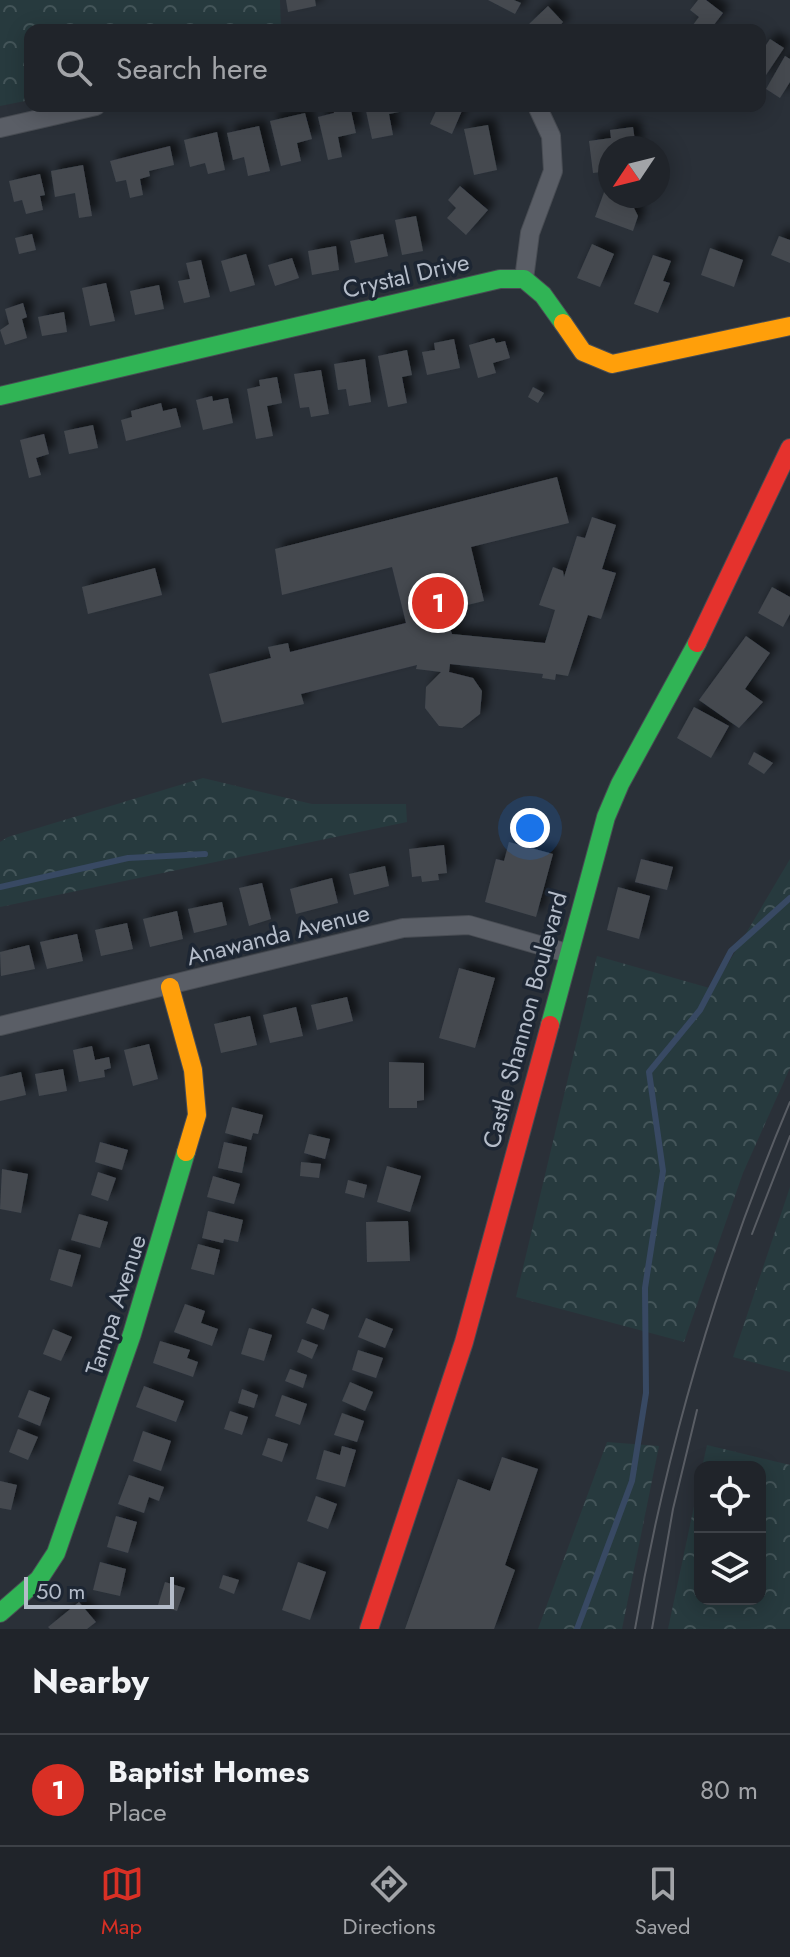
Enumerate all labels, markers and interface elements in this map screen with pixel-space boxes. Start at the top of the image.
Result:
search box [24,24,766,112]
icon: search [52,46,96,90]
text: Search here [116,47,268,90]
north arrow [598,136,670,208]
street label: Crystal Drive [339,244,473,307]
pin: 1 [412,573,464,633]
your location [510,808,550,848]
street label: Castle Shannon Boulevard [473,888,576,1152]
street label: Anawanda Avenue [183,895,373,974]
street label: Tampa Avenue [76,1230,155,1380]
map controls [694,1461,766,1605]
button: locate [694,1461,766,1533]
button: layers [694,1533,766,1605]
scale bar [24,1573,174,1609]
text: 50 m [36,1575,85,1607]
text: Nearby [32,1657,149,1706]
text: Baptist Homes [108,1750,309,1793]
text: 1 [51,1771,65,1809]
text: 80 m [700,1771,758,1809]
text: Place [108,1793,167,1831]
tab: Map [100,1862,144,1942]
tab: Directions [343,1862,436,1942]
tab: Saved [635,1862,690,1942]

